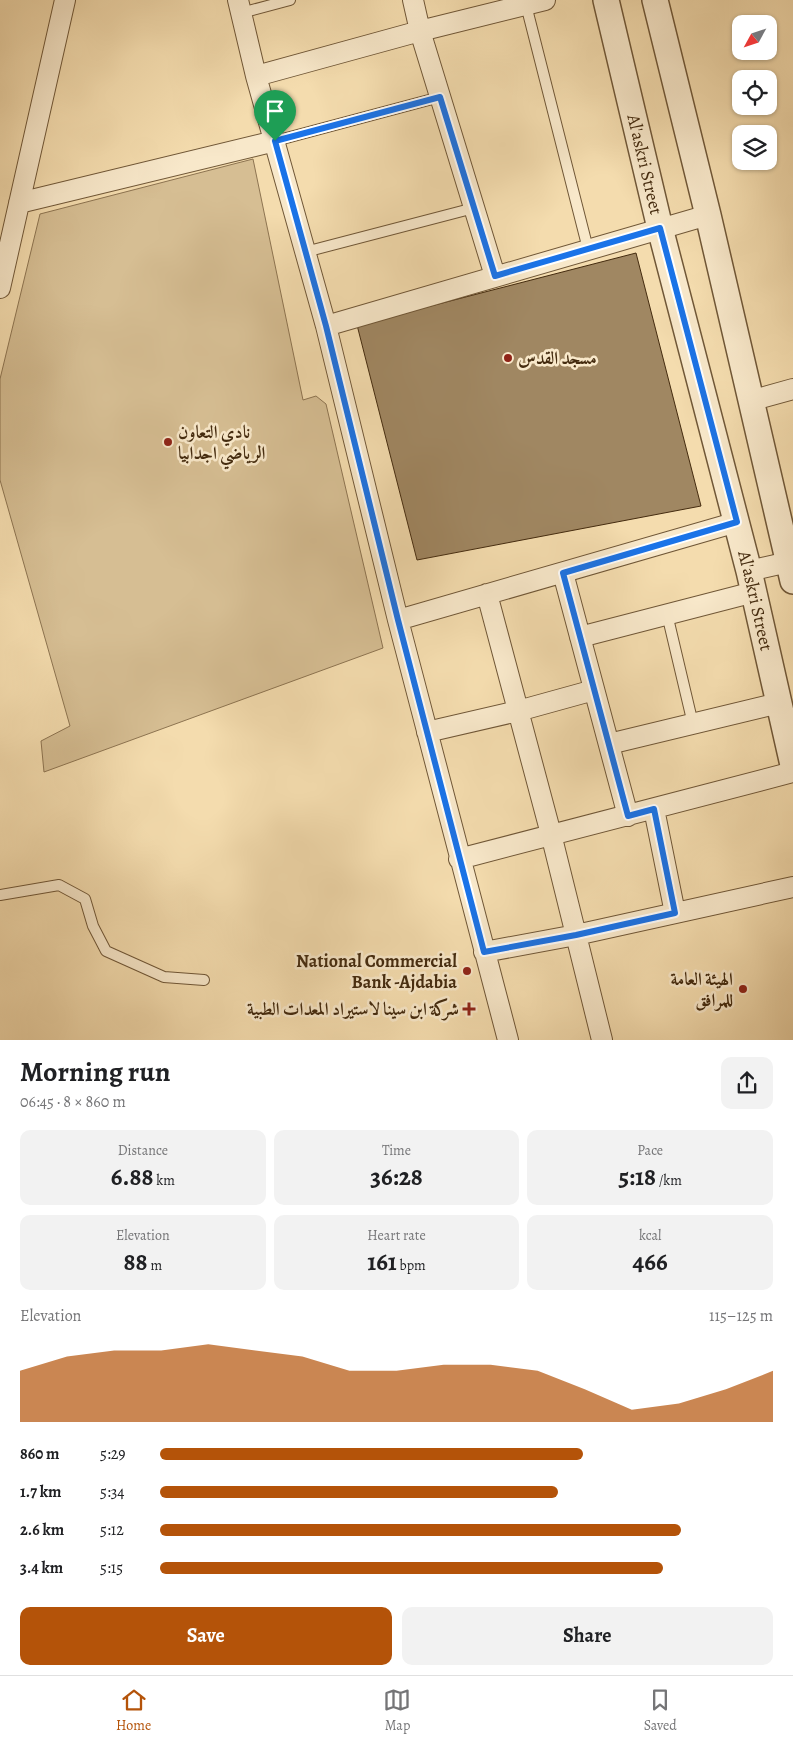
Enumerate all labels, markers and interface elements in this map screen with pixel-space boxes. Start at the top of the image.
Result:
north arrow [732,15,778,60]
map controls [732,15,777,170]
button: locate [732,70,777,115]
pin [254,90,296,141]
icon: arrive [261,97,289,125]
street label: Al'askri Street [621,111,668,217]
button: layers [732,125,777,170]
place label: مسجد القدس [518,346,597,370]
marker: مسجد القدس [502,352,514,364]
place label: نادي التعاون الرياضي اجدابيا [178,420,266,470]
marker: نادي التعاون الرياضي اجدابيا [162,436,174,448]
street label: Al'askri Street [732,547,779,653]
place label: National Commercial Bank -Ajdabia [296,949,457,994]
marker: National Commercial Bank -Ajdabia [461,965,473,977]
place label: الهيئة العامة للمرافق [670,967,733,1012]
marker: الهيئة العامة للمرافق [737,983,749,995]
place label: شركة ابن سينا لاستيراد المعدات الطبية [247,997,459,1021]
marker: شركة ابن سينا لاستيراد المعدات الطبية [463,1003,475,1015]
text: Morning run [20,1053,170,1091]
button: share [721,1057,773,1109]
text: 06:45 · 8 × 860 m [20,1091,126,1113]
text: Distance [118,1141,168,1160]
text: Time [382,1141,411,1160]
text: Pace [637,1141,663,1160]
text: 6.88 [111,1160,153,1194]
text: 36:28 [370,1160,423,1194]
text: 5:18 [618,1160,656,1194]
text: km [153,1171,175,1190]
text: /km [656,1171,682,1190]
text: Elevation [116,1226,170,1245]
text: Heart rate [367,1226,426,1245]
text: kcal [639,1226,661,1245]
text: 88 [124,1245,148,1279]
text: 161 [367,1245,397,1279]
text: 466 [633,1245,668,1279]
text: m [148,1256,162,1275]
text: bpm [397,1256,426,1275]
text: Elevation [20,1305,81,1327]
text: 115–125 m [709,1305,773,1327]
text: 860 m [20,1443,59,1465]
text: 5:29 [100,1443,126,1465]
text: 1.7 km [20,1481,61,1503]
text: 5:34 [100,1481,125,1503]
text: 2.6 km [20,1519,64,1541]
text: 5:12 [100,1519,124,1541]
text: 3.4 km [20,1557,63,1579]
text: 5:15 [100,1557,123,1579]
button: Save [20,1607,392,1665]
button: Share [402,1607,773,1665]
tab: Home [116,1686,151,1735]
tab: Map [383,1686,411,1735]
tab: Saved [644,1686,677,1735]

